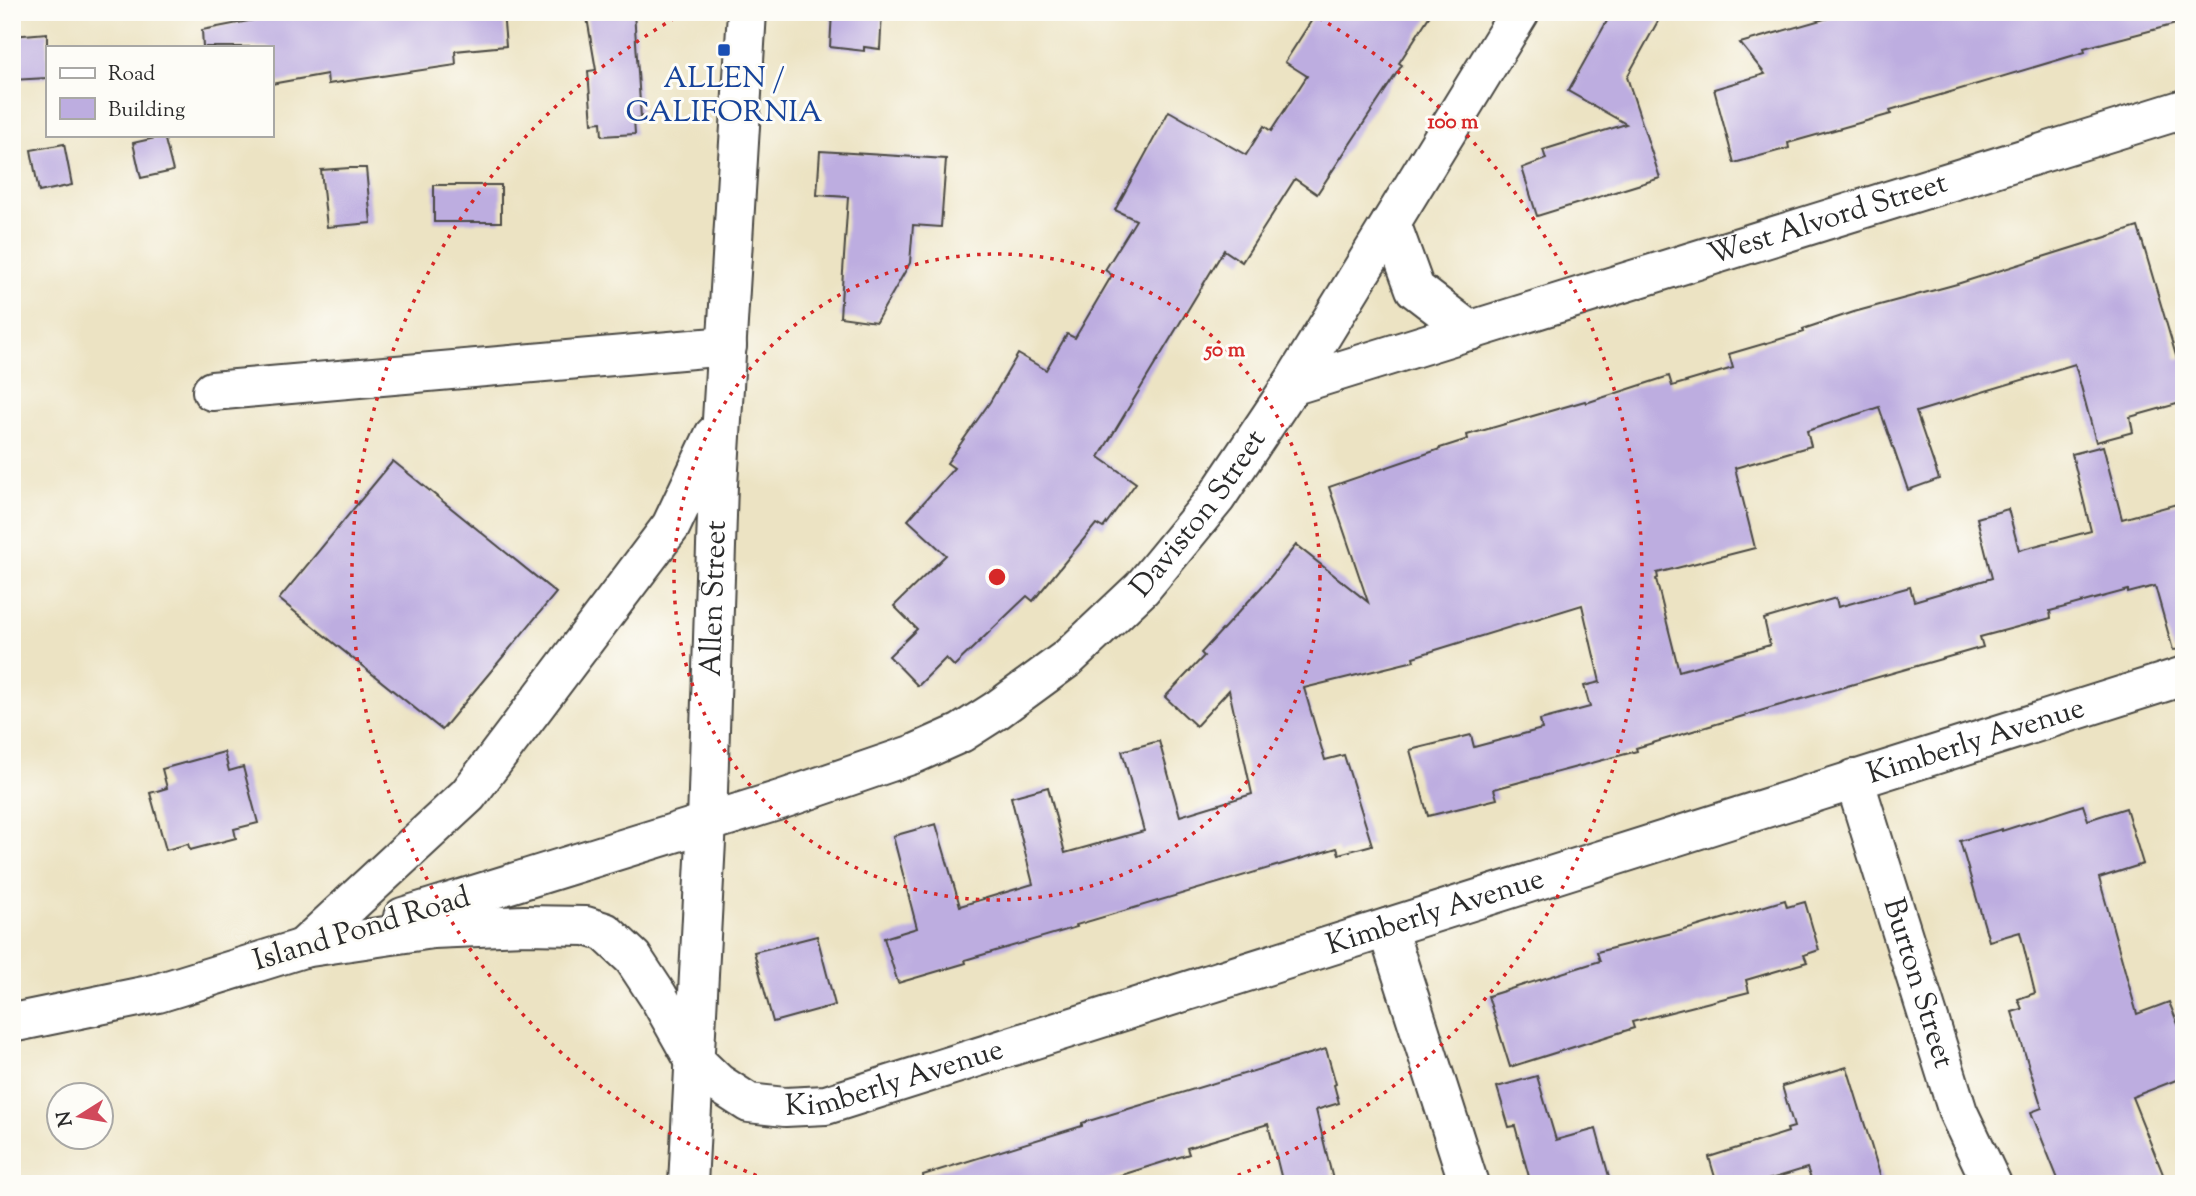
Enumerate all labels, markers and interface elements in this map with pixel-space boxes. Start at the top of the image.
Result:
marker: ALLEN / CALIFORNIA [716,42,732,58]
legend [46,46,273,136]
place label: ALLEN / CALIFORNIA [625,58,823,135]
text: Road [108,60,155,90]
text: Building [108,96,185,126]
text: 100 m [1428,108,1479,138]
street label: West Alvord Street [1703,162,1953,277]
text: 50 m [1203,336,1246,366]
street label: Daviston Street [1121,421,1277,607]
street label: Allen Street [690,520,738,677]
centre of rings [985,565,1009,589]
street label: Kimberly Avenue [1862,687,2090,796]
street label: Kimberly Avenue [1321,858,1550,967]
street label: Island Pond Road [248,877,476,983]
street label: Burton Street [1871,893,1965,1074]
street label: Kimberly Avenue [784,1029,1009,1129]
north arrow [46,1080,116,1150]
text: N [51,1109,80,1129]

